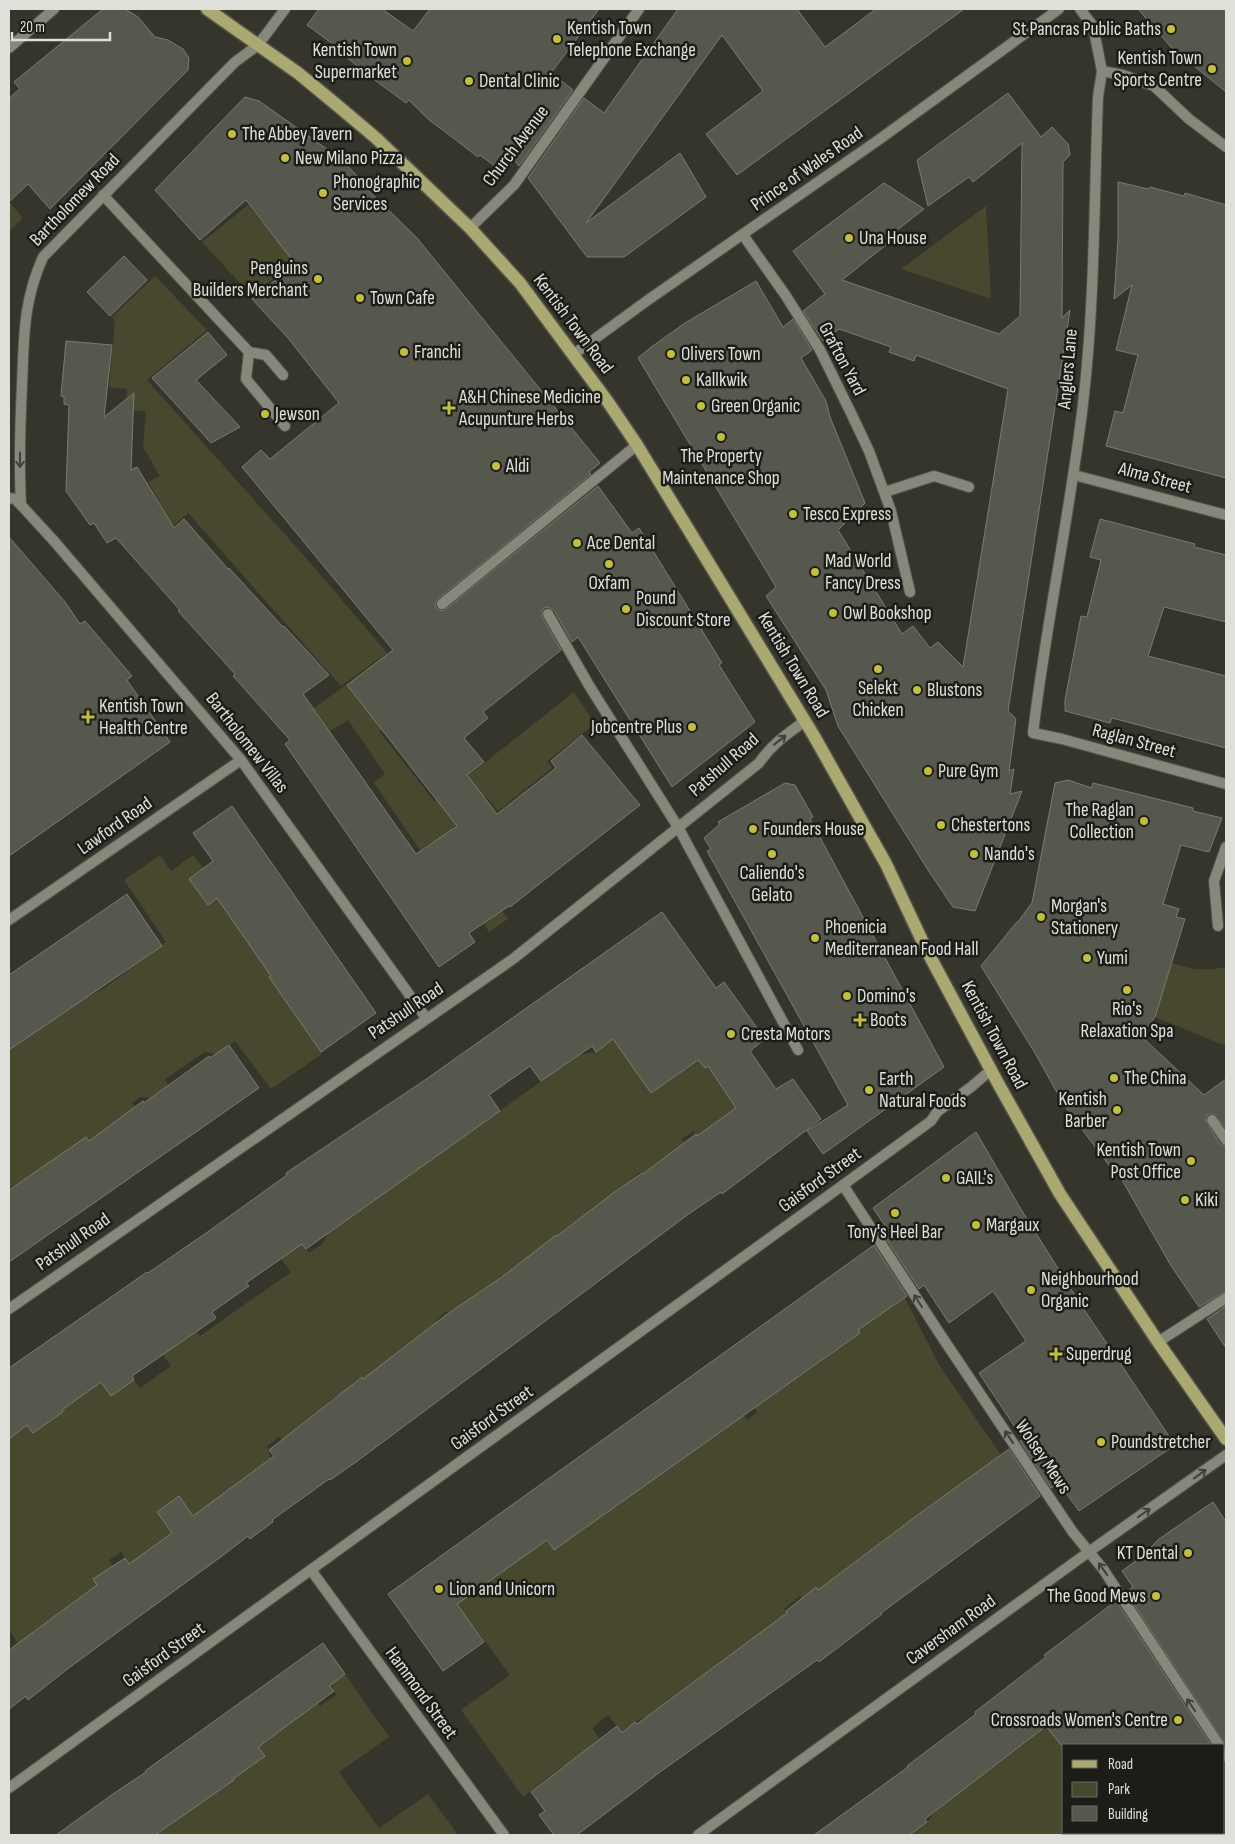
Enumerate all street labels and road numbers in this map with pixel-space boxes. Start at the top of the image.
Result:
street label: Church Avenue [478,101,554,191]
street label: Prince of Wales Road [747,122,867,216]
street label: Bartholomew Road [25,149,125,251]
street label: Kentish Town Road [528,269,618,379]
street label: Grafton Yard [813,318,871,400]
street label: Anglers Lane [1053,328,1083,411]
street label: Alma Street [1115,457,1194,499]
street label: Kentish Town Road [752,608,834,722]
street label: Bartholomew Villas [201,688,294,798]
street label: Raglan Street [1090,719,1178,763]
street label: Patshull Road [684,728,764,802]
street label: Lawford Road [73,792,157,860]
street label: Kentish Town Road [956,977,1032,1093]
street label: Patshull Road [364,978,448,1044]
street label: Gaisford Street [774,1142,866,1218]
street label: Patshull Road [31,1208,115,1276]
street label: Gaisford Street [446,1380,538,1456]
street label: Wolsey Mews [1010,1416,1076,1499]
street label: Caversham Road [902,1590,1000,1670]
street label: Gaisford Street [118,1617,210,1693]
street label: Hammond Street [380,1642,462,1744]

